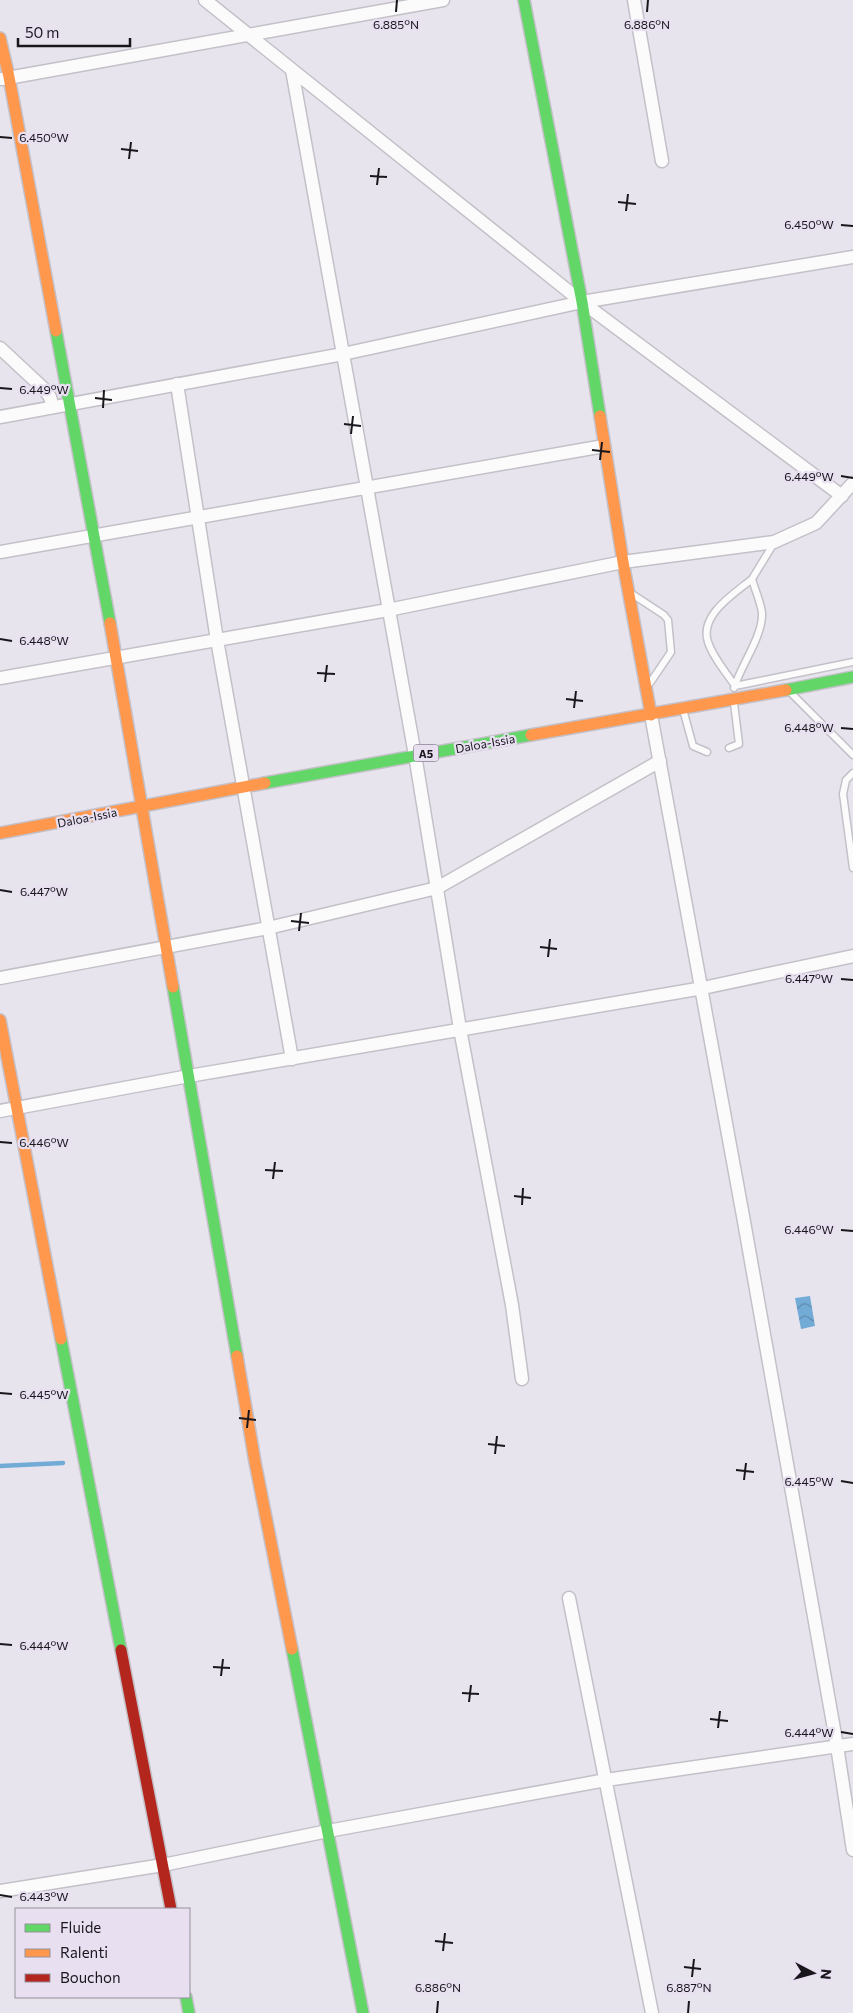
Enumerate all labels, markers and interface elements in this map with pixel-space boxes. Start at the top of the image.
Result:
scale bar [18,15,130,47]
text: 6.885°N [373,17,419,31]
text: 6.886°N [624,17,670,31]
text: 50 m [25,23,59,41]
text: 6.450°W [19,130,69,144]
text: 6.450°W [784,217,834,231]
text: 6.449°W [19,382,69,396]
text: 6.449°W [784,469,834,483]
text: 6.448°W [19,633,69,647]
text: 6.448°W [784,720,834,734]
street label: Daloa-Issia [454,731,516,755]
road number: A5 [414,744,438,761]
street label: Daloa-Issia [56,804,118,830]
text: 6.447°W [20,884,68,898]
text: 6.447°W [785,971,833,985]
text: 6.446°W [19,1135,69,1149]
text: 6.446°W [784,1222,834,1236]
text: 6.445°W [20,1387,68,1401]
text: 6.445°W [785,1474,833,1488]
text: 6.444°W [19,1638,69,1652]
text: 6.444°W [784,1725,834,1739]
text: 6.443°W [20,1889,68,1903]
legend [15,1908,190,1998]
text: Fluide [60,1918,101,1936]
text: Ralenti [60,1943,108,1961]
north arrow [788,1948,838,1998]
text: Bouchon [60,1968,121,1986]
text: N [817,1968,835,1981]
text: 6.886°N [415,1980,461,1994]
text: 6.887°N [666,1980,712,1994]

